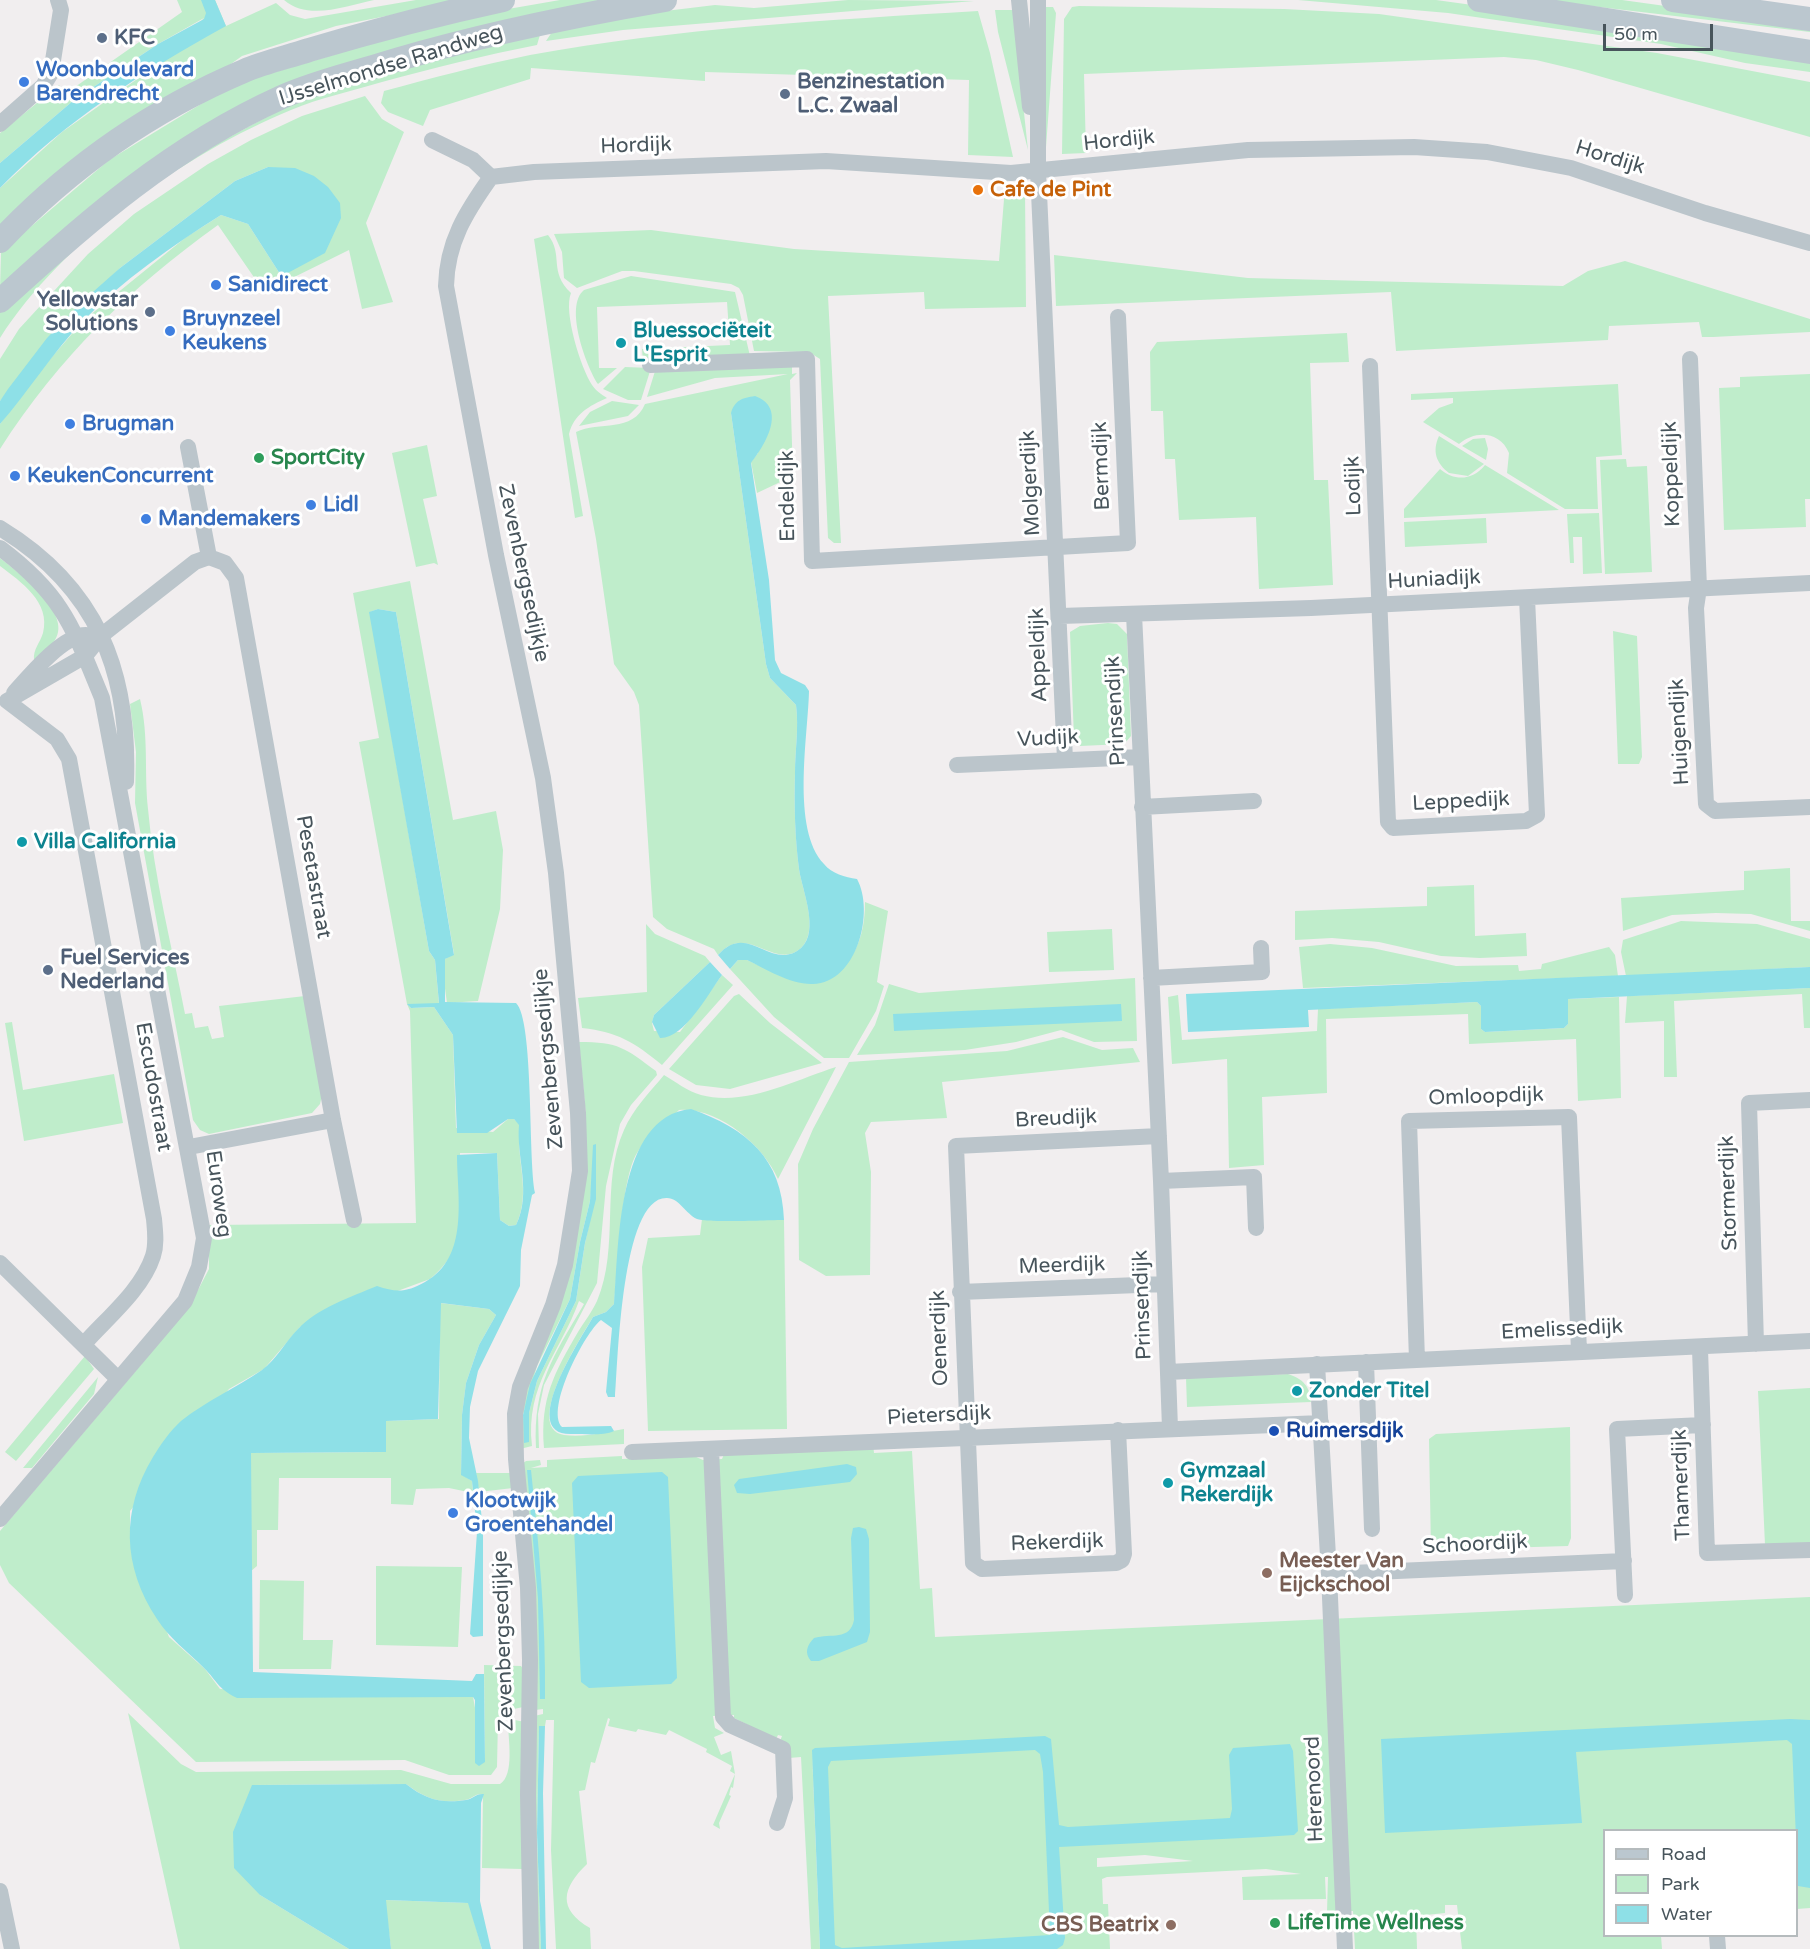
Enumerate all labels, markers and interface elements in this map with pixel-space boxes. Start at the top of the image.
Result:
scale bar [1606,12,1716,50]
street label: IJsselmondse Randweg [276,20,506,112]
text: 50 m [1614,23,1658,45]
place label: KFC [114,25,155,51]
marker: KFC [95,31,109,45]
place label: Woonboulevard Barendrecht [36,57,194,107]
place label: Benzinestation L.C. Zwaal [797,69,945,119]
marker: Woonboulevard Barendrecht [17,75,31,89]
marker: Benzinestation L.C. Zwaal [778,87,792,101]
street label: Hordijk [1082,125,1156,157]
street label: Hordijk [600,132,672,160]
street label: Hordijk [1572,136,1648,180]
place label: Cafe de Pint [990,177,1111,203]
marker: Cafe de Pint [971,183,985,197]
place label: Sanidirect [228,272,328,298]
marker: Sanidirect [209,278,223,292]
place label: Yellowstar Solutions [37,287,138,337]
marker: Yellowstar Solutions [143,305,157,319]
place label: Bruynzeel Keukens [182,306,281,356]
place label: Bluessociëteit L'Esprit [633,318,772,368]
marker: Bruynzeel Keukens [163,324,177,338]
marker: Bluessociëteit L'Esprit [614,336,628,350]
place label: Brugman [82,411,174,437]
marker: Brugman [63,417,77,431]
street label: Bermdijk [1088,421,1116,511]
street label: Koppeldijk [1658,421,1686,527]
street label: Molgerdijk [1016,429,1046,537]
place label: SportCity [271,445,365,471]
street label: Endeldijk [775,450,801,542]
marker: SportCity [252,451,266,465]
street label: Lodijk [1340,456,1368,516]
place label: KeukenConcurrent [27,463,213,489]
marker: KeukenConcurrent [8,469,22,483]
street label: Zevenbergsedijkje [492,482,554,664]
place label: Lidl [323,492,359,518]
marker: Lidl [304,498,318,512]
place label: Mandemakers [158,506,300,532]
marker: Mandemakers [139,512,153,526]
street label: Huniadijk [1387,565,1481,595]
street label: Appeldijk [1025,607,1053,703]
street label: Prinsendijk [1101,655,1131,767]
street label: Huigendijk [1665,678,1695,786]
street label: Vudijk [1017,725,1079,753]
street label: Leppedijk [1412,787,1510,817]
street label: Pesetastraat [290,813,336,941]
place label: Villa California [34,829,176,855]
marker: Villa California [15,835,29,849]
place label: Fuel Services Nederland [60,945,190,995]
marker: Fuel Services Nederland [41,963,55,977]
street label: Zevenbergsedijkje [529,968,569,1150]
street label: Escudostraat [129,1020,177,1154]
street label: Omloopdijk [1428,1082,1544,1112]
street label: Breudijk [1014,1104,1098,1134]
street label: Stormerdijk [1714,1135,1744,1251]
street label: Euroweg [199,1149,237,1239]
street label: Prinsendijk [1128,1250,1158,1360]
street label: Meerdijk [1018,1252,1106,1280]
street label: Oenerdijk [926,1289,954,1387]
street label: Emelissedijk [1500,1314,1624,1346]
place label: Zonder Titel [1309,1378,1429,1404]
marker: Zonder Titel [1290,1384,1304,1398]
street label: Pietersdijk [886,1401,992,1431]
place label: Ruimersdijk [1286,1418,1404,1444]
marker: Ruimersdijk [1267,1424,1281,1438]
street label: Thamerdijk [1667,1429,1697,1541]
place label: Gymzaal Rekerdijk [1180,1458,1273,1508]
marker: Gymzaal Rekerdijk [1161,1476,1175,1490]
place label: Klootwijk Groentehandel [465,1488,613,1538]
marker: Klootwijk Groentehandel [446,1506,460,1520]
street label: Rekerdijk [1010,1529,1104,1557]
street label: Schoordijk [1422,1530,1528,1560]
place label: Meester Van Eijckschool [1279,1548,1404,1598]
street label: Zevenbergsedijkje [488,1550,520,1732]
marker: Meester Van Eijckschool [1260,1566,1274,1580]
street label: Herenoord [1301,1735,1329,1843]
legend [1603,1829,1798,1937]
text: Road [1661,1843,1706,1865]
text: Park [1661,1873,1699,1895]
text: Water [1661,1903,1712,1925]
place label: LifeTime Wellness [1287,1910,1464,1936]
place label: CBS Beatrix [1041,1912,1159,1938]
marker: LifeTime Wellness [1268,1916,1282,1930]
marker: CBS Beatrix [1164,1918,1178,1932]

